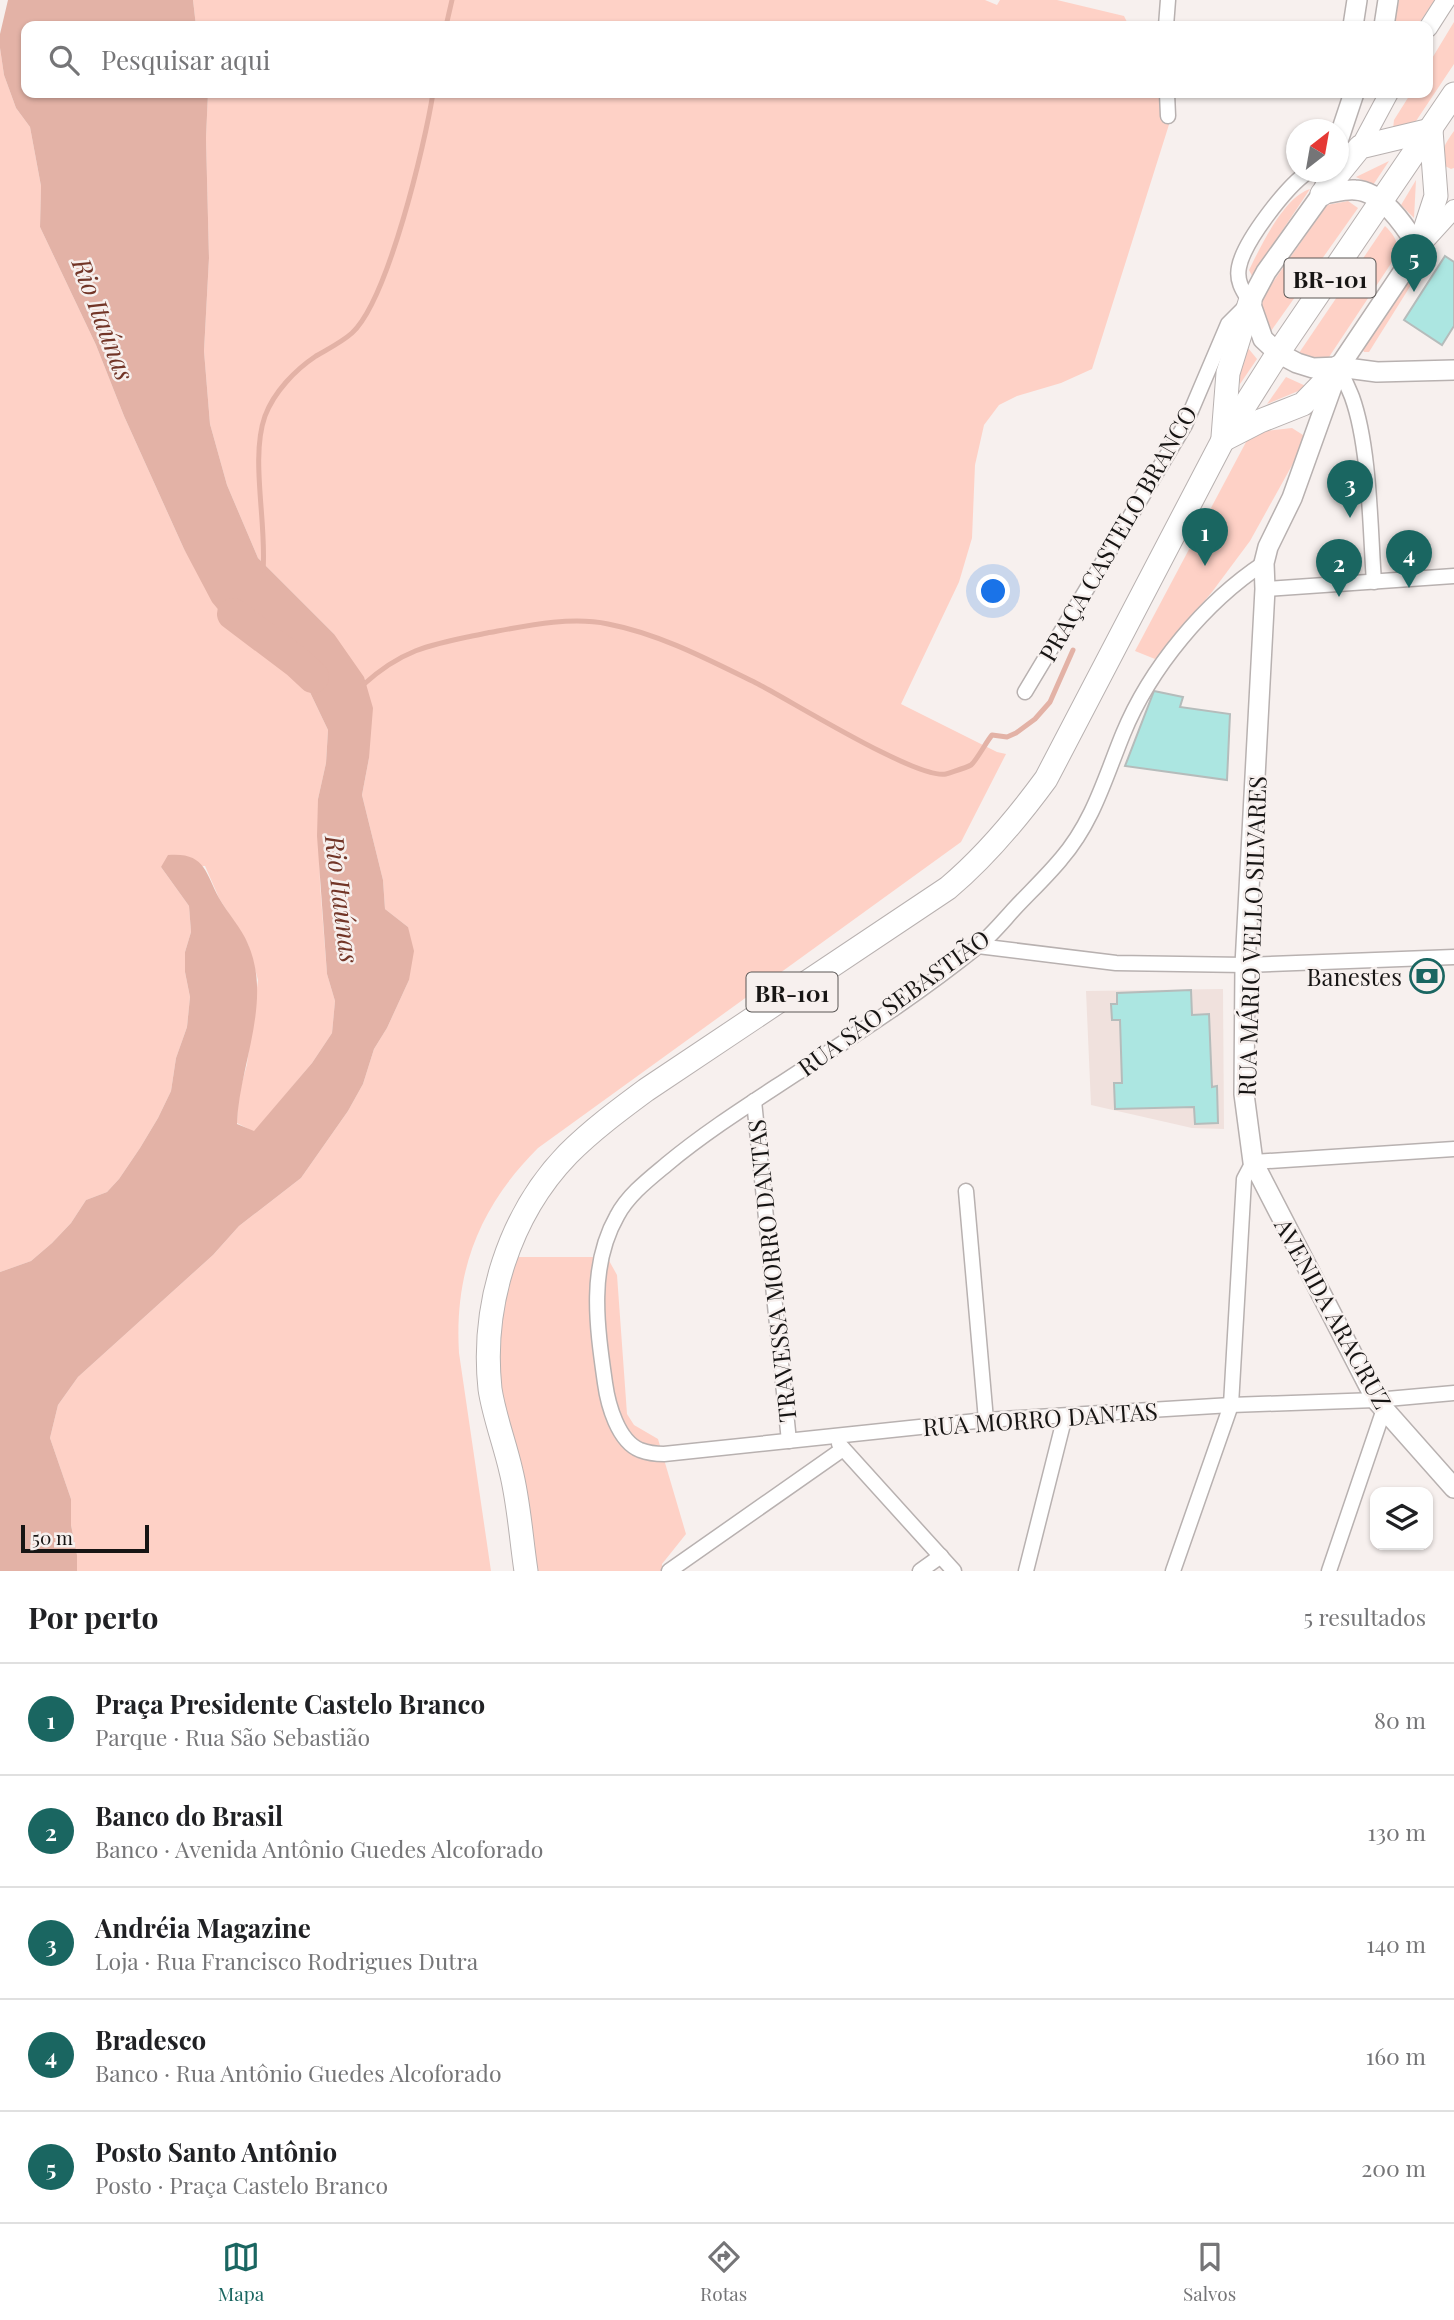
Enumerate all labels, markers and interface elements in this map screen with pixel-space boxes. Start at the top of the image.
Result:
search box [21,21,1433,98]
icon: search [45,41,83,79]
text: Pesquisar aqui [101,42,270,77]
north arrow [1286,119,1349,182]
pin: 5 [1391,234,1437,292]
water label: Rio Itaúnas [64,252,143,385]
road number: BR-101 [1284,258,1376,298]
street label: PRAÇA CASTELO BRANCO [1031,399,1203,667]
pin: 3 [1327,460,1373,518]
pin: 1 [1182,508,1228,566]
pin: 4 [1386,530,1432,588]
pin: 2 [1316,539,1362,597]
your location [976,574,1010,608]
street label: RUA MÁRIO VELLO SILVARES [1229,775,1273,1097]
water label: Rio Itaúnas [318,832,368,965]
street label: RUA SÃO SEBASTIÃO [791,922,995,1082]
bank icon: Banestes [1408,957,1446,995]
place label: Banestes [1307,960,1402,992]
road number: BR-101 [746,973,838,1012]
street label: TRAVESSA MORRO DANTAS [739,1118,803,1424]
street label: AVENIDA ARACRUZ [1268,1211,1400,1414]
street label: RUA MORRO DANTAS [921,1394,1159,1442]
map controls [1370,1487,1433,1550]
button: layers [1370,1487,1433,1550]
scale bar [21,1522,149,1554]
text: 50 m [32,1524,73,1550]
text: Por perto [28,1597,158,1637]
text: 5 resultados [1304,1601,1426,1632]
text: Praça Presidente Castelo Branco [95,1686,485,1721]
text: 1 [47,1704,55,1735]
text: 80 m [1374,1704,1426,1735]
text: Parque · Rua São Sebastião [95,1721,370,1752]
text: Banco do Brasil [95,1798,283,1833]
text: 2 [45,1816,57,1847]
text: 130 m [1368,1816,1426,1847]
text: Banco · Avenida Antônio Guedes Alcoforado [95,1833,543,1864]
text: Andréia Magazine [95,1910,311,1945]
text: 3 [45,1928,57,1959]
text: 140 m [1366,1928,1426,1959]
text: Loja · Rua Francisco Rodrigues Dutra [95,1945,478,1976]
text: Bradesco [95,2022,206,2057]
text: 4 [45,2040,57,2071]
text: 160 m [1366,2040,1426,2071]
text: Banco · Rua Antônio Guedes Alcoforado [95,2057,502,2088]
text: Posto Santo Antônio [95,2134,337,2169]
text: 5 [46,2152,56,2183]
text: 200 m [1361,2152,1426,2183]
text: Posto · Praça Castelo Branco [95,2169,388,2200]
tab: Mapa [218,2238,264,2306]
tab: Rotas [700,2238,747,2306]
tab: Salvos [1183,2238,1236,2306]

